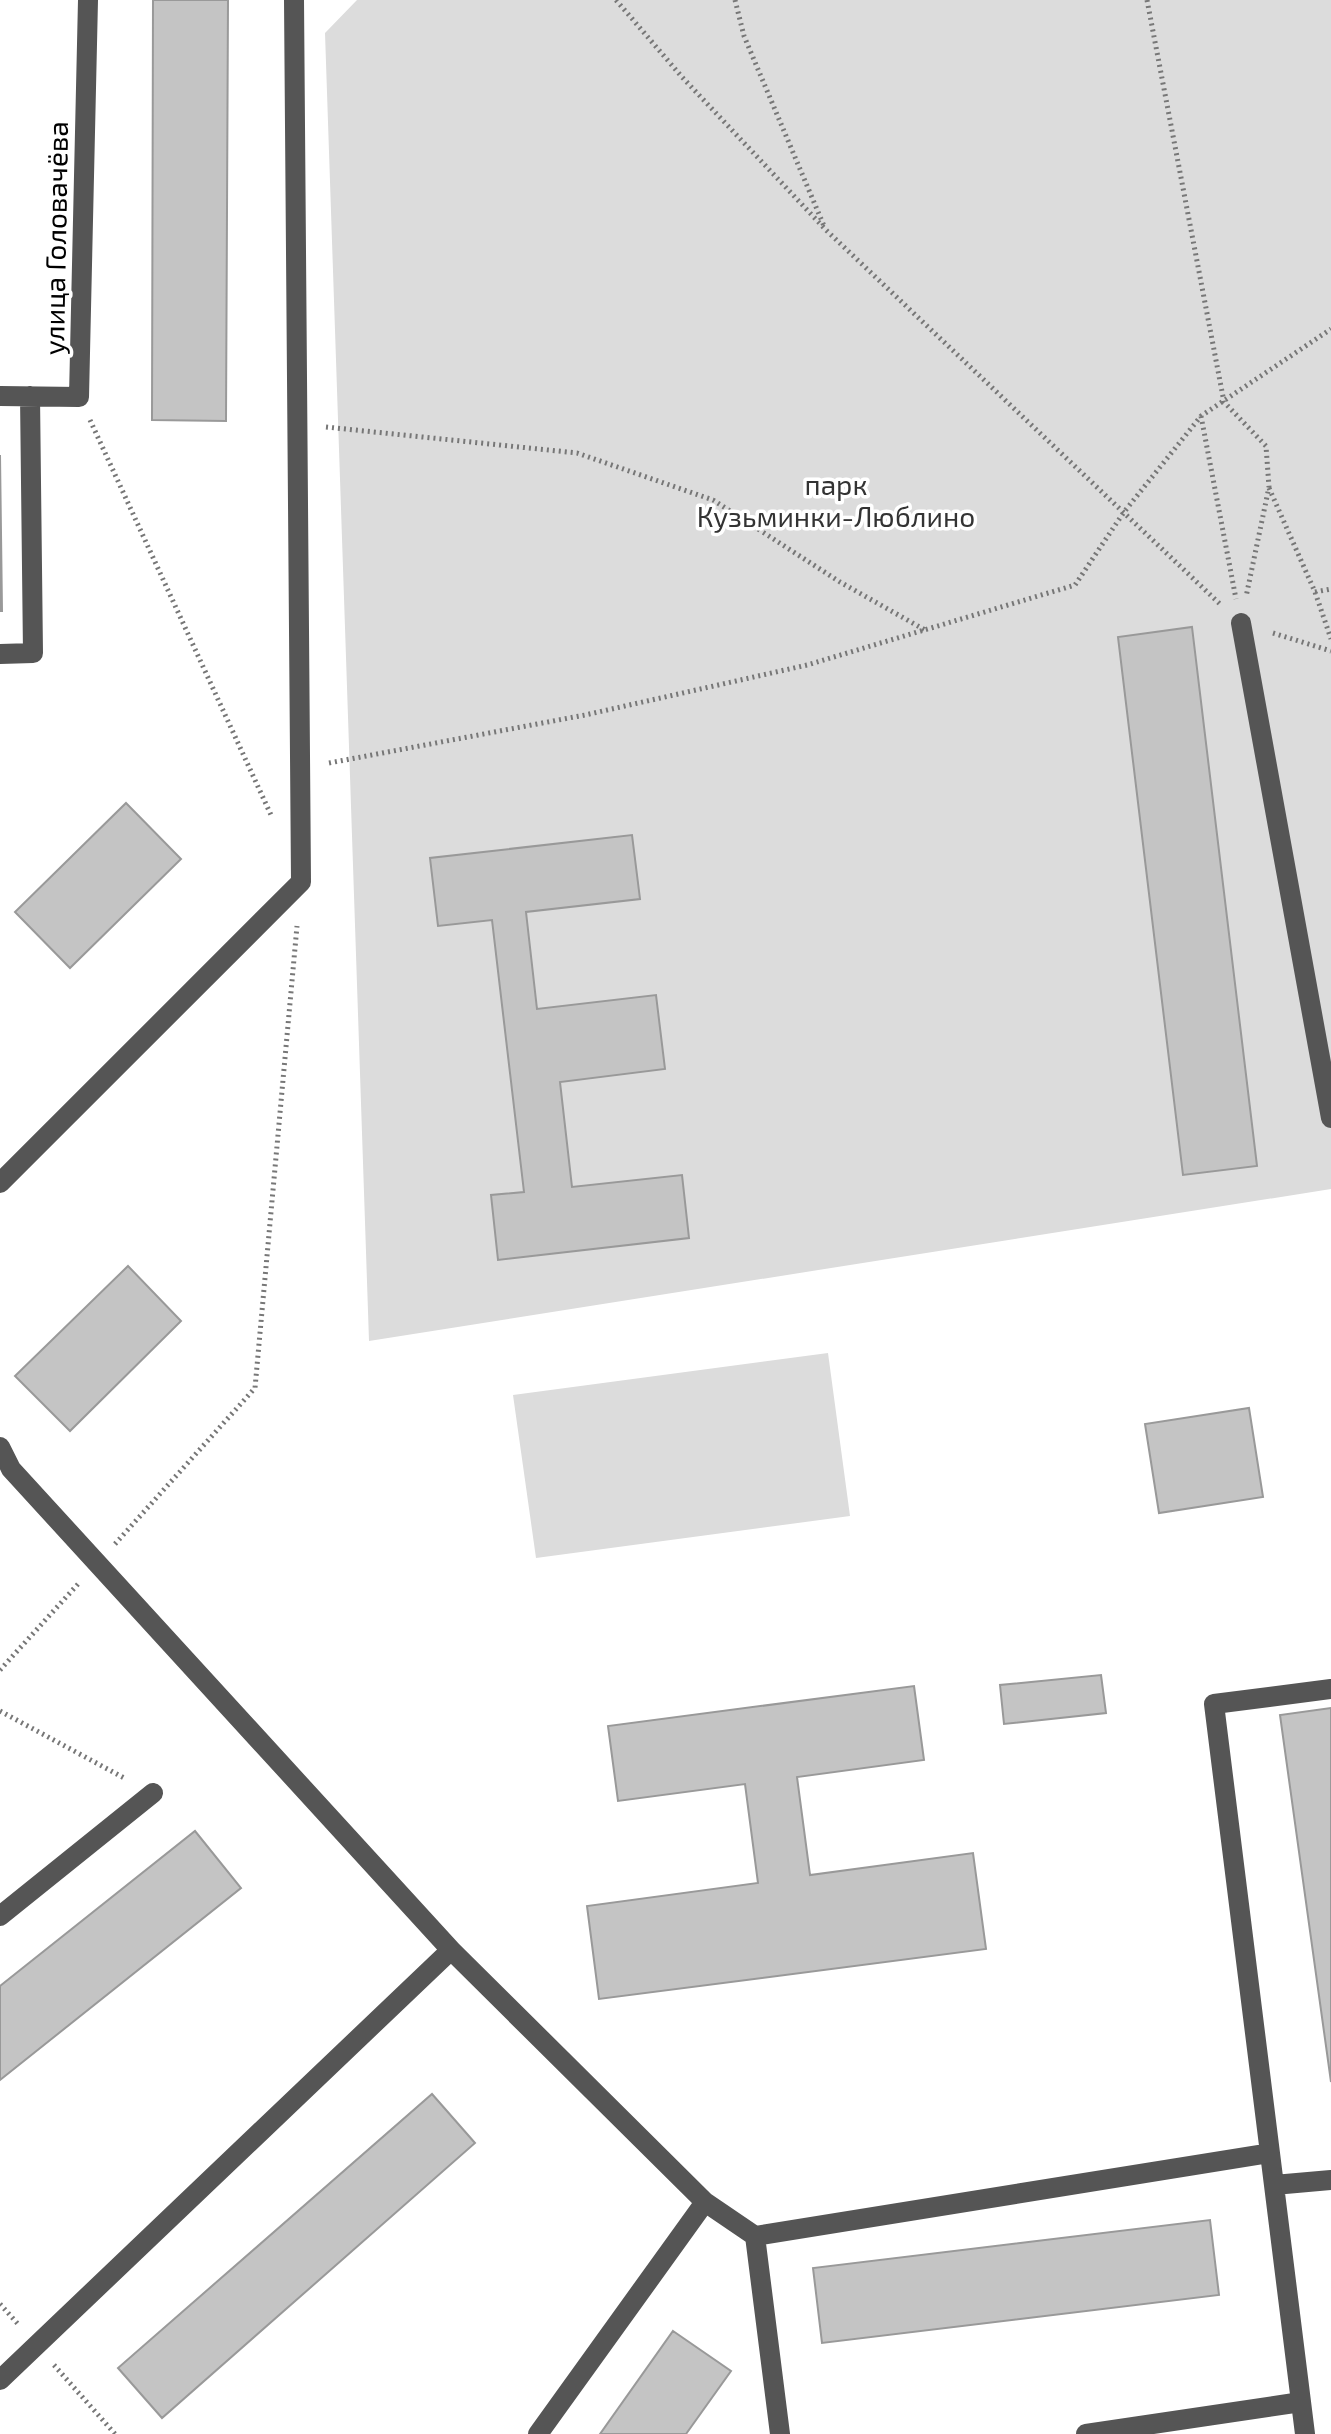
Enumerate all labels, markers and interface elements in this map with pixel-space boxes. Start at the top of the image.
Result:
street label: улица Головачёва [36,121,74,355]
park label: парк Кузьминки-Люблино [697,467,975,533]

